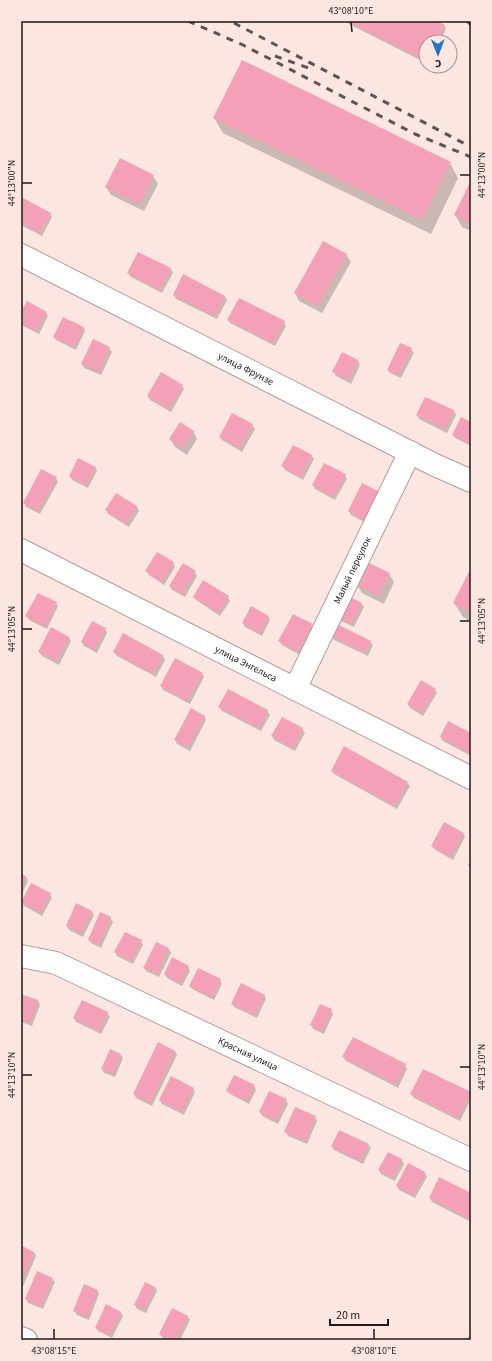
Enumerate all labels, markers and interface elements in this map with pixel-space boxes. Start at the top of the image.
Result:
text: 43°08'10"E [328,4,374,18]
north arrow [418,34,458,74]
text: С [434,56,441,71]
text: 44°13'00"N [475,152,489,198]
text: 44°13'00"N [5,160,19,206]
street label: улица Фрунзе [215,349,276,389]
street label: Малый переулок [330,534,375,606]
text: 44°13'05"N [475,598,489,644]
text: 44°13'05"N [5,606,19,652]
street label: улица Энгельса [212,642,279,686]
street label: Красная улица [215,1034,280,1074]
text: 44°13'10"N [475,1044,489,1090]
text: 44°13'10"N [5,1052,19,1098]
scale bar [330,1301,388,1327]
text: 20 m [336,1307,360,1324]
text: 43°08'15"E [31,1344,77,1358]
text: 43°08'10"E [351,1344,397,1358]

